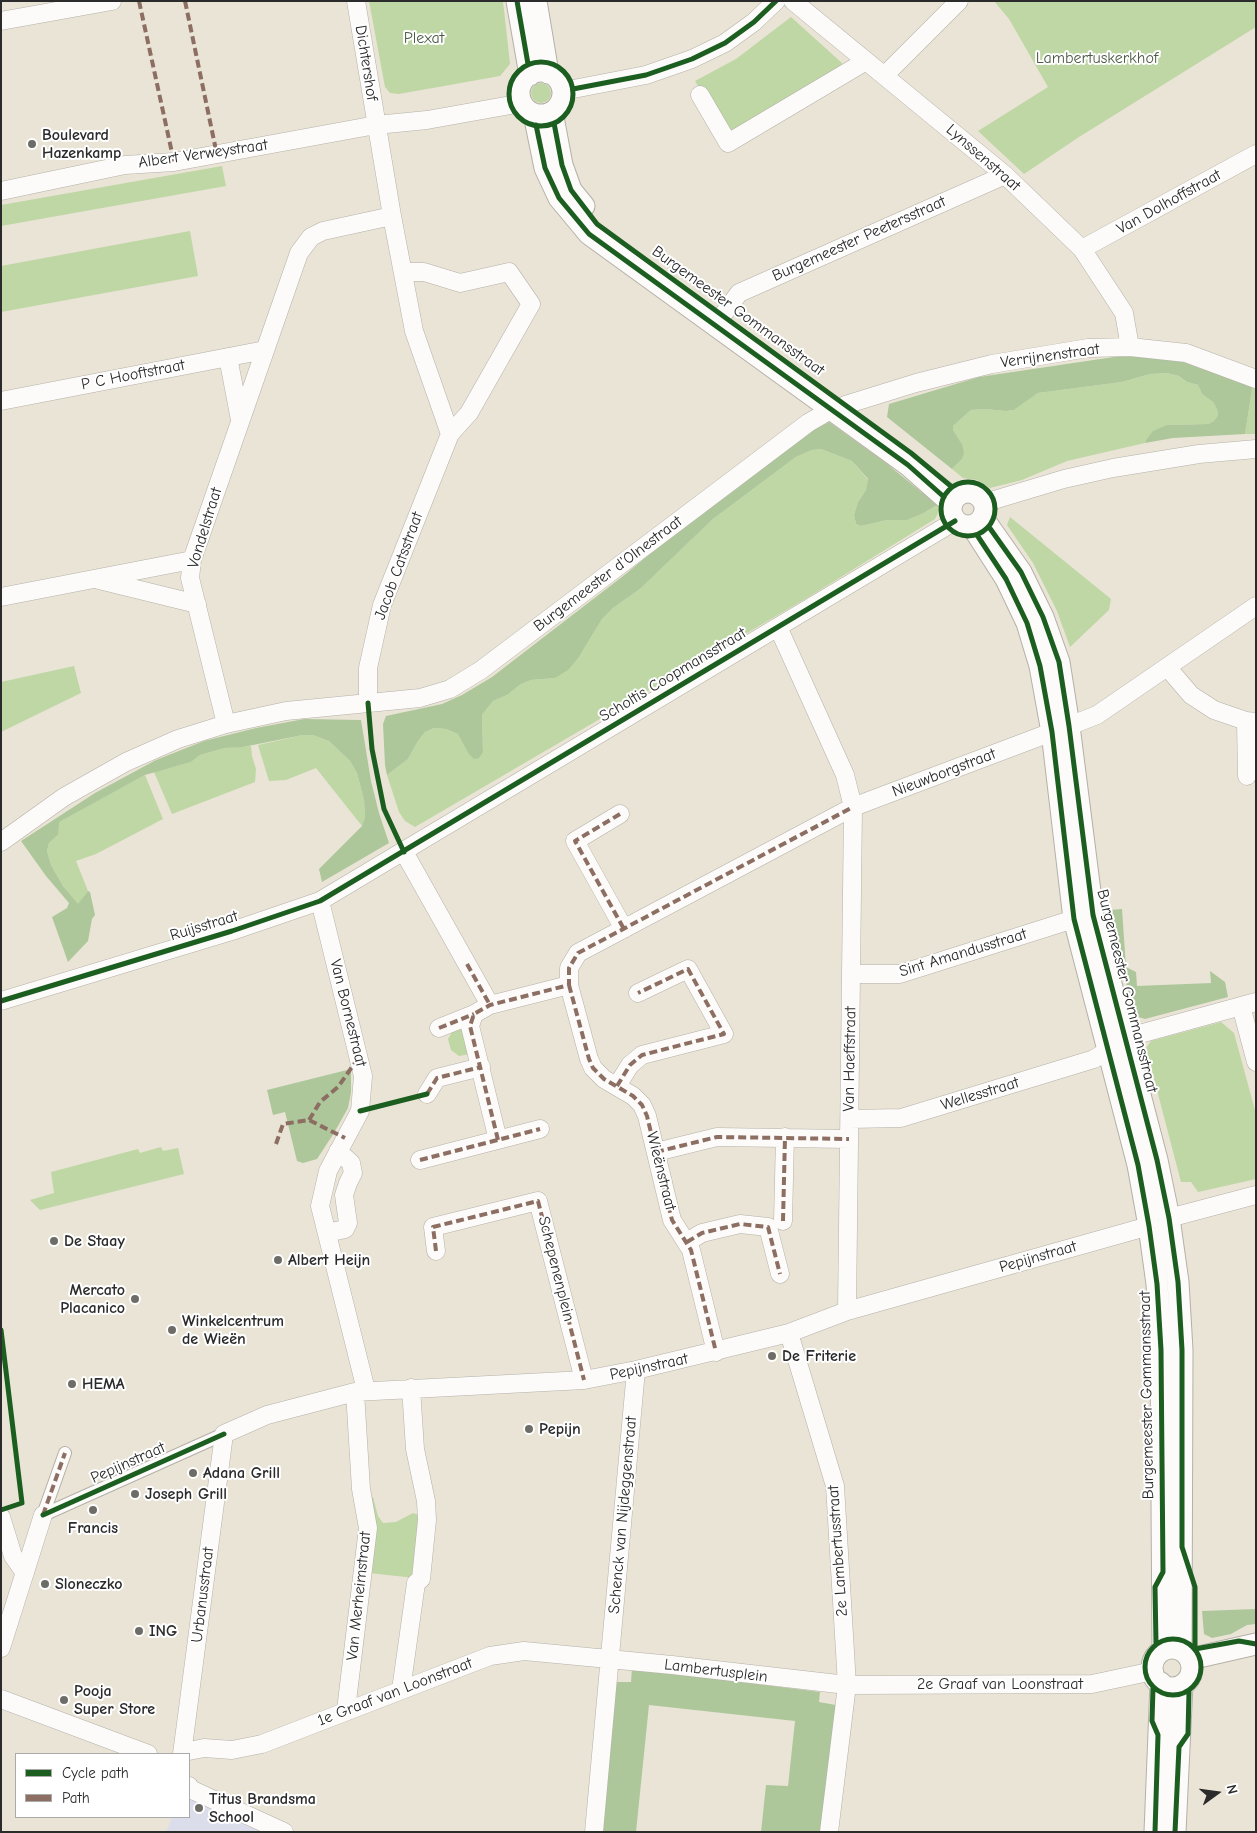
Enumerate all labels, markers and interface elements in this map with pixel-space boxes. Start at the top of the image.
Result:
street label: Dichtershof [351,24,381,102]
park label: Plexat [404,28,444,48]
park label: Lambertuskerkhof [1036,48,1158,68]
street label: Lynssenstraat [942,120,1024,196]
place label: Boulevard Hazenkamp [42,125,121,163]
street label: Albert Verweystraat [137,135,269,173]
marker: Boulevard Hazenkamp [26,138,38,150]
street label: Van Dolhoffstraat [1113,165,1225,239]
street label: Burgemeester Peetersstraat [769,192,949,286]
street label: Burgemeester Gommansstraat [648,242,828,380]
street label: Verrijnenstraat [999,340,1101,372]
street label: P C Hooftstraat [79,356,187,394]
street label: Vondelstraat [184,485,226,571]
street label: Jacob Catsstraat [371,509,427,623]
street label: Burgemeester d'Olnestraat [530,512,686,636]
street label: Scholtis Coopmansstraat [596,624,750,726]
street label: Nieuwborgstraat [889,744,999,802]
street label: Burgemeester Gommansstraat [1092,887,1162,1095]
street label: Ruijsstraat [168,907,240,945]
street label: Sint Amandusstraat [897,924,1029,982]
street label: Van Bornestraat [325,957,371,1069]
street label: Van Haeffstraat [839,1006,861,1112]
street label: Wellesstraat [939,1073,1021,1115]
street label: Wieënstraat [642,1130,680,1212]
street label: Schepenenplein [534,1214,578,1324]
place label: De Staay [64,1231,125,1251]
marker: De Staay [48,1235,60,1247]
street label: Pepijnstraat [997,1237,1079,1277]
place label: Albert Heijn [288,1250,370,1270]
marker: Albert Heijn [272,1254,284,1266]
place label: Mercato Placanico [60,1280,125,1318]
street label: Burgemeester Gommansstraat [1136,1290,1158,1500]
marker: Mercato Placanico [129,1293,141,1305]
place label: Winkelcentrum de Wieën [182,1311,284,1349]
marker: Winkelcentrum de Wieën [166,1324,178,1336]
place label: De Friterie [782,1346,856,1366]
street label: Pepijnstraat [608,1349,690,1385]
marker: De Friterie [766,1350,778,1362]
place label: HEMA [82,1374,125,1394]
marker: HEMA [66,1378,78,1390]
street label: Schenck van Nijdeggenstraat [605,1415,641,1615]
place label: Pepijn [539,1419,581,1439]
marker: Pepijn [523,1423,535,1435]
street label: Pepijnstraat [88,1438,168,1488]
place label: Adana Grill [203,1463,280,1483]
marker: Adana Grill [187,1467,199,1479]
place label: Joseph Grill [145,1484,227,1504]
street label: 2e Lambertusstraat [824,1485,852,1617]
marker: Joseph Grill [129,1488,141,1500]
marker: Francis [87,1504,99,1516]
place label: Francis [68,1518,118,1538]
street label: Van Merheimstraat [343,1530,375,1662]
street label: Urbanusstraat [188,1546,218,1644]
place label: Sloneczko [55,1574,123,1594]
marker: Sloneczko [39,1578,51,1590]
place label: ING [149,1621,177,1641]
marker: ING [133,1625,145,1637]
street label: 1e Graaf van Loonstraat [315,1654,475,1730]
street label: Lambertusplein [663,1655,769,1687]
street label: 2e Graaf van Loonstraat [917,1674,1083,1694]
place label: Pooja Super Store [74,1681,155,1719]
marker: Pooja Super Store [58,1694,70,1706]
legend [15,1753,190,1818]
text: Cycle path [62,1764,129,1782]
north arrow [1192,1768,1242,1818]
text: N [1223,1783,1241,1796]
text: Path [62,1789,90,1807]
place label: Titus Brandsma School [209,1789,316,1827]
marker: Titus Brandsma School [193,1802,205,1814]

